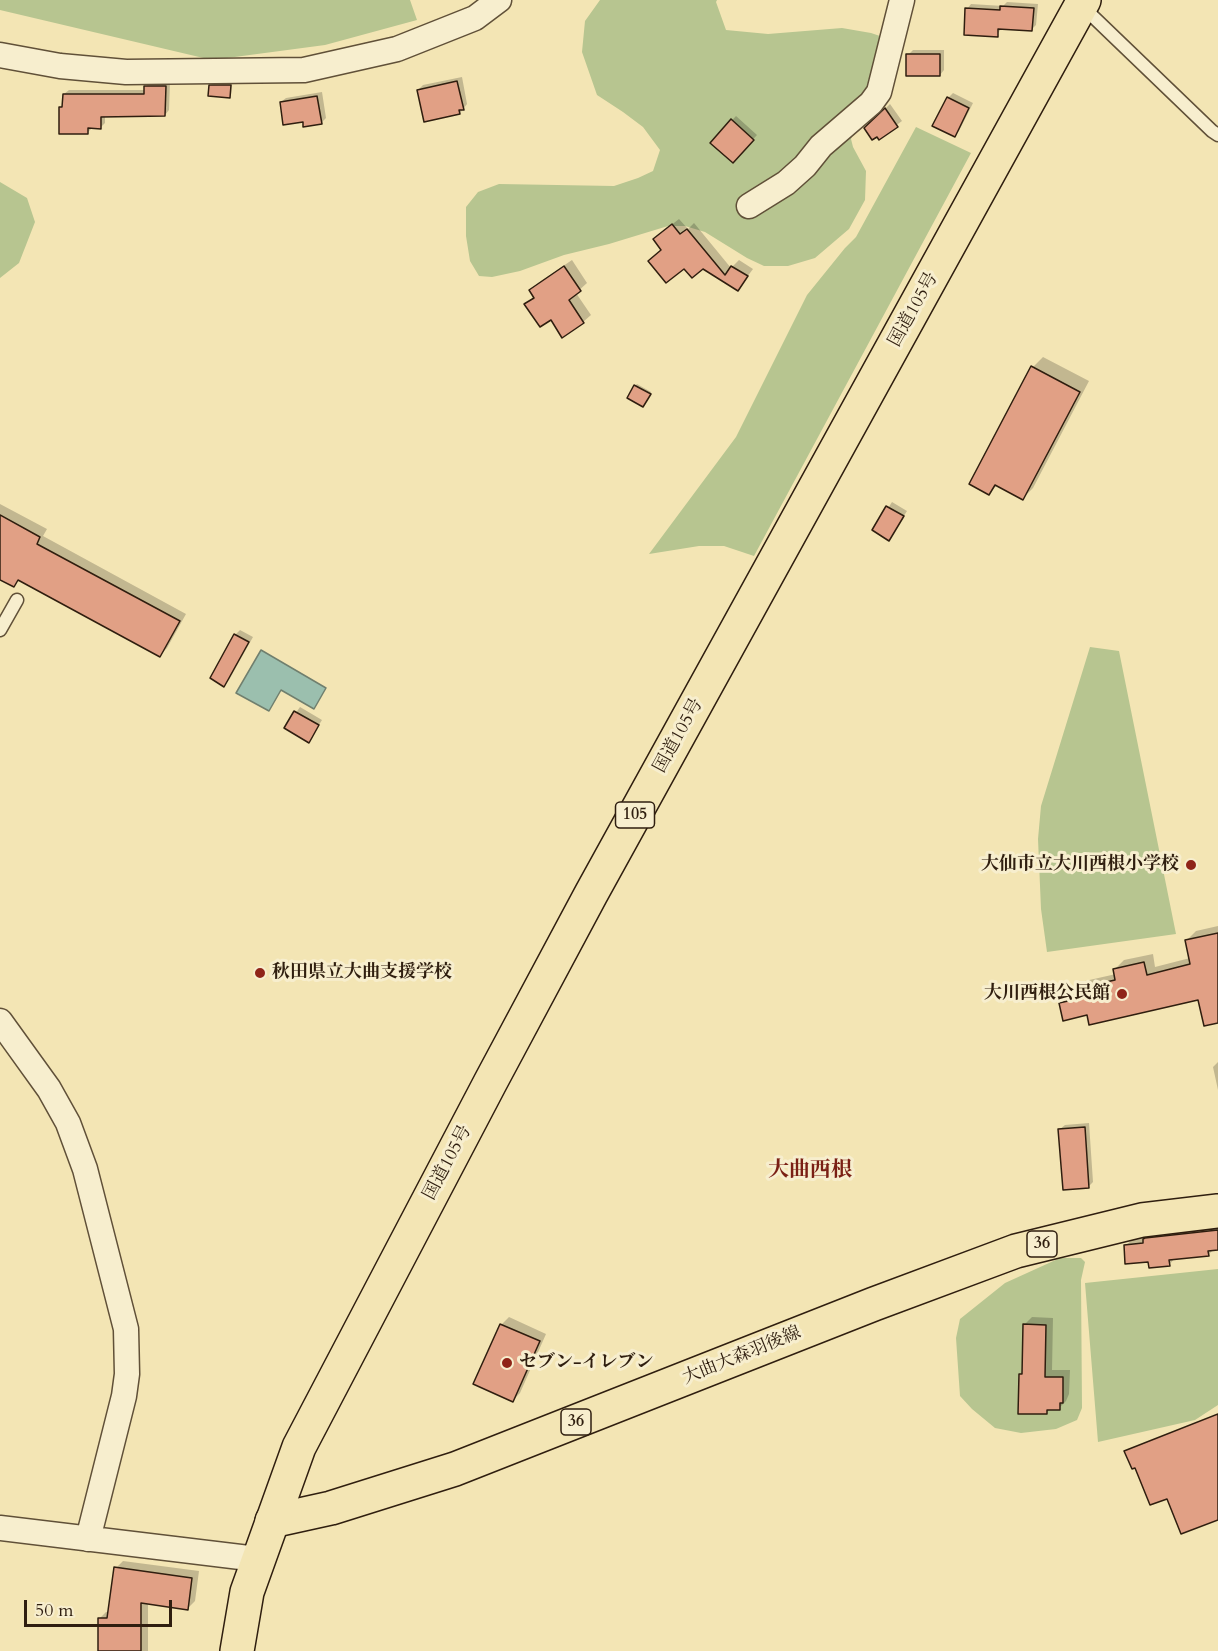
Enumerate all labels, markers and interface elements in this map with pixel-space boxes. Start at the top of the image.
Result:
street label: 国道105号 [885,269,943,351]
street label: 国道105号 [650,695,708,777]
road number: 105 [616,802,654,828]
place label: 大仙市立大川西根小学校 [981,854,1179,876]
marker: 大仙市立大川西根小学校 [1184,858,1198,872]
place label: 秋田県立大曲支援学校 [272,962,452,984]
marker: 秋田県立大曲支援学校 [253,966,267,980]
place label: 大川西根公民館 [984,983,1110,1005]
marker: 大川西根公民館 [1115,987,1129,1001]
street label: 国道105号 [419,1122,477,1204]
district label: 大曲西根 [768,1158,852,1184]
road number: 36 [1027,1231,1057,1257]
street label: 大曲大森羽後線 [680,1322,804,1390]
place label: セブン-イレブン [519,1352,654,1374]
marker: セブン-イレブン [500,1356,514,1370]
road number: 36 [561,1409,591,1435]
scale bar [27,1588,176,1626]
text: 50 m [35,1598,74,1623]

